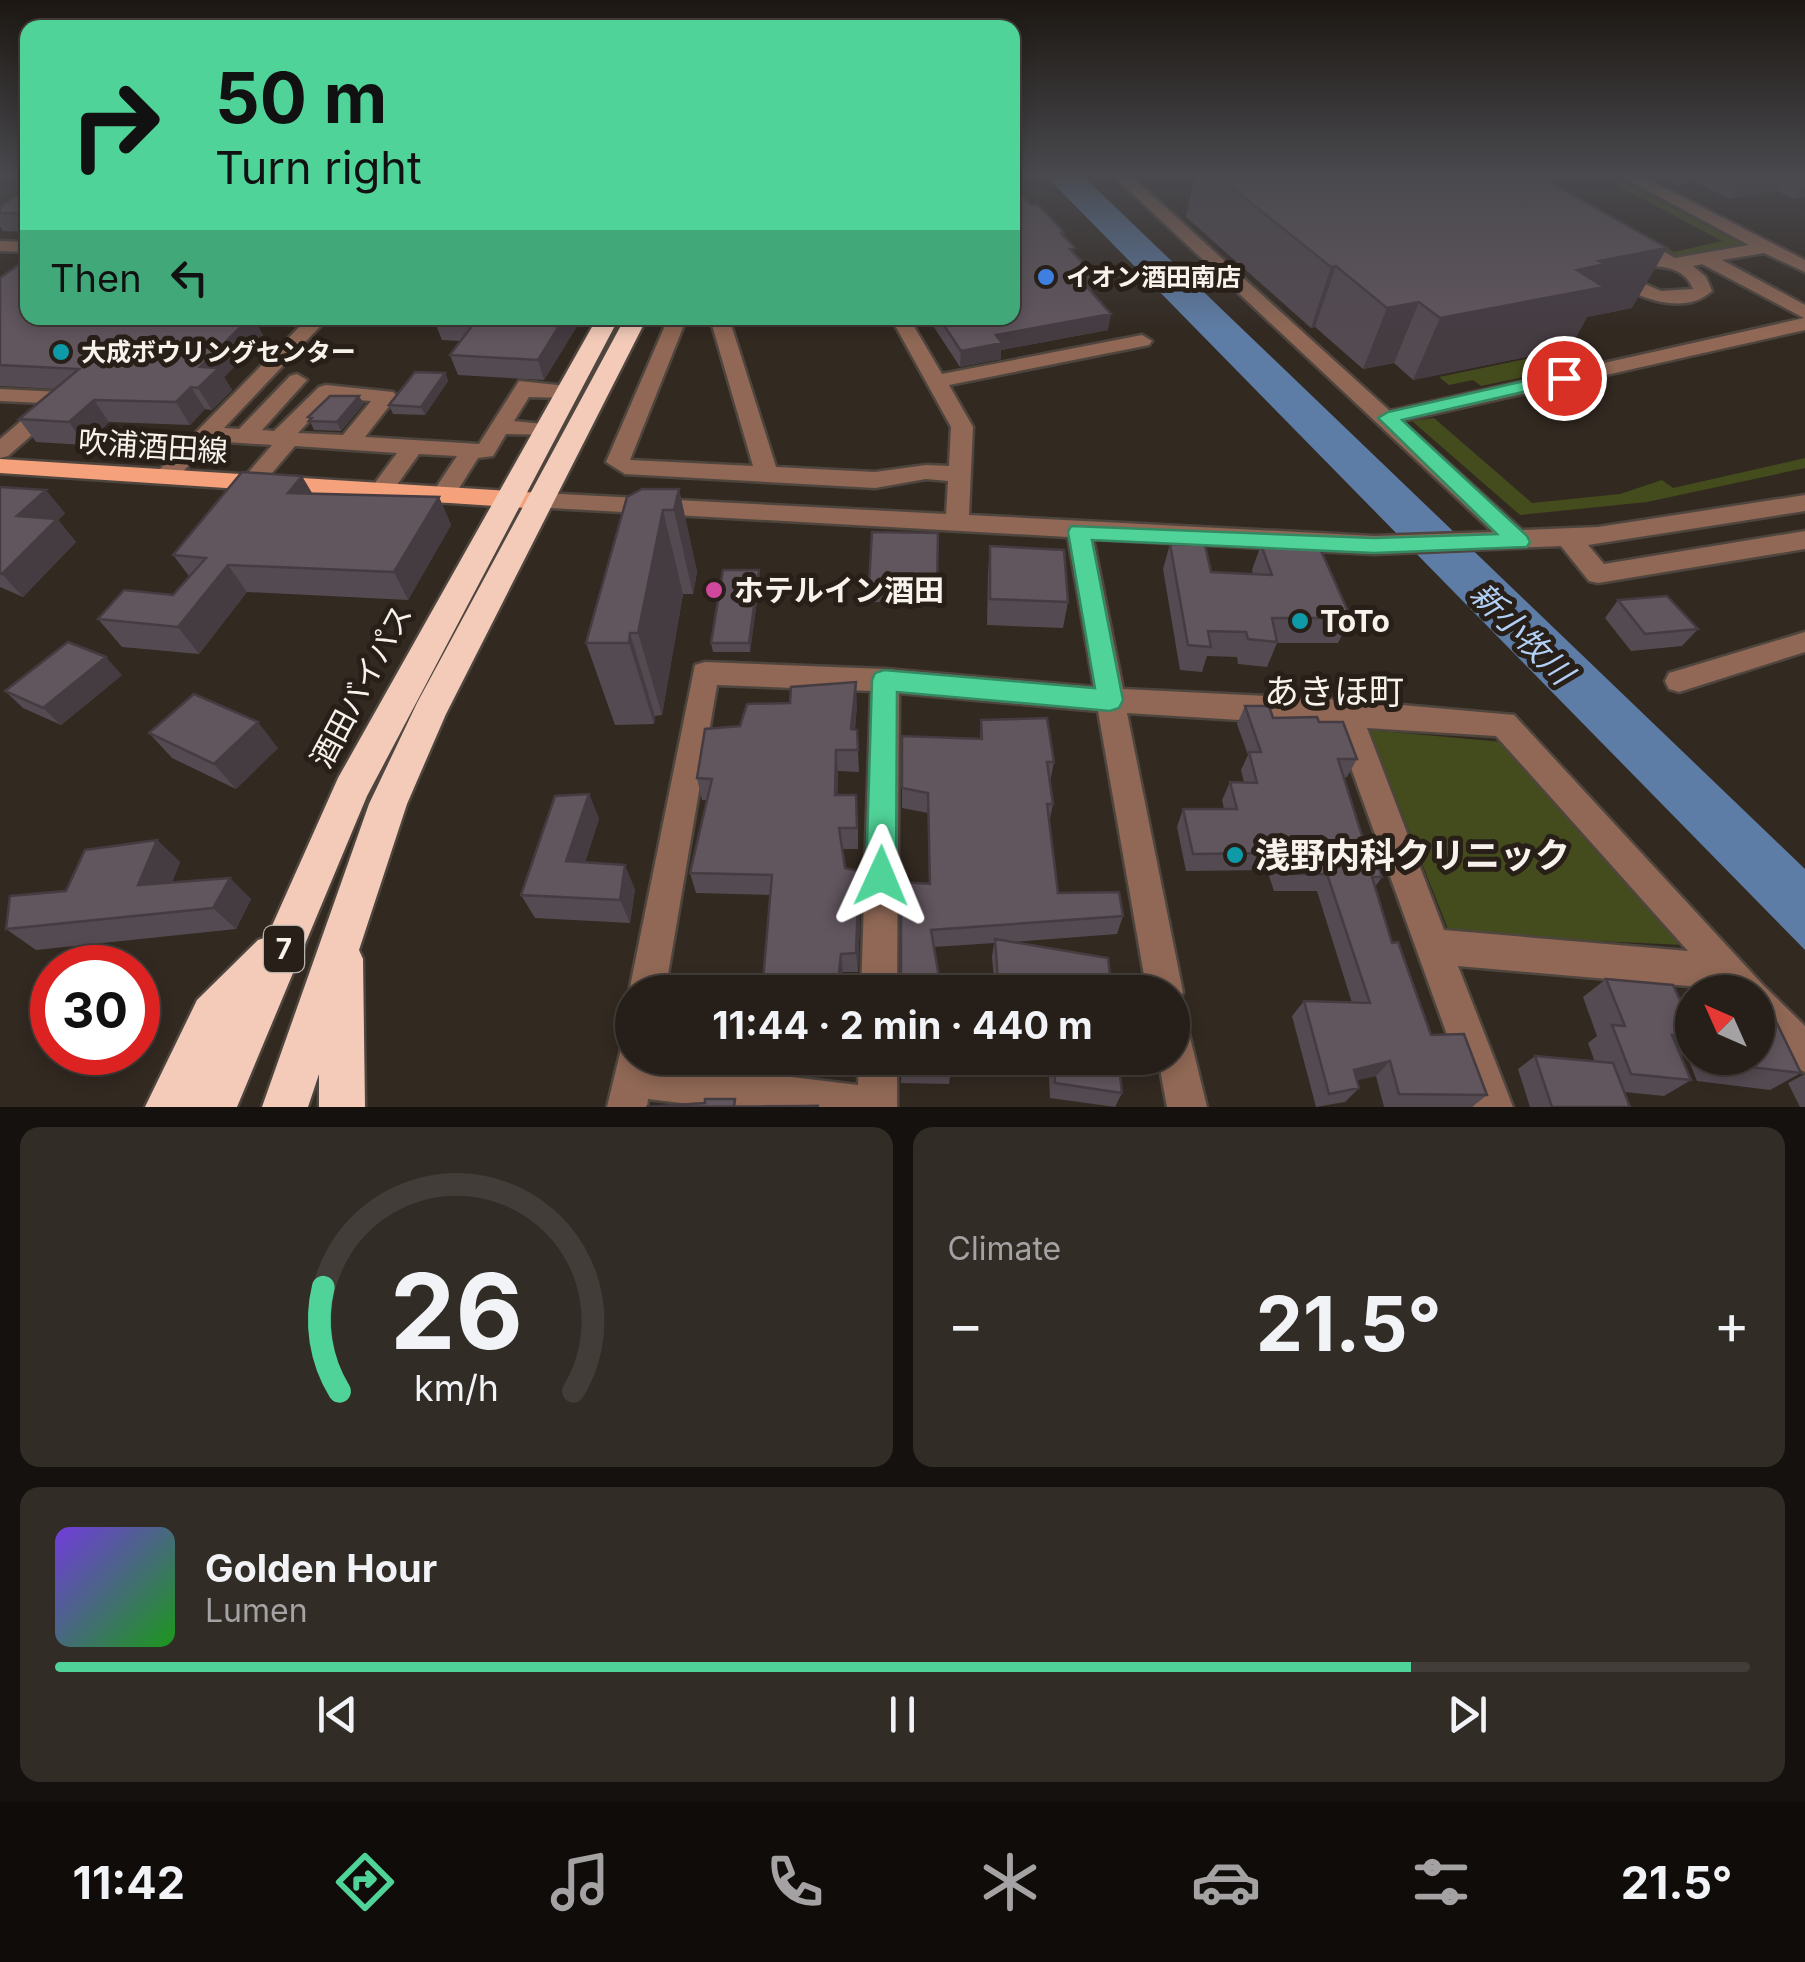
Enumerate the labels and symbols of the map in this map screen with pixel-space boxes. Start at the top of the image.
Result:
place label: イオン酒田南店 [1066,262,1241,292]
marker: イオン酒田南店 [1035,266,1057,288]
pin [1522,336,1607,421]
place label: 大成ボウリングセンター [81,337,356,367]
marker: 大成ボウリングセンター [50,341,72,363]
street label: 吹浦酒田線 [77,423,229,469]
place label: ホテルイン酒田 [734,572,944,608]
water label: 新小牧川 [1463,574,1583,694]
marker: ホテルイン酒田 [703,579,725,601]
street label: 酒田バイパス [303,598,419,774]
place label: ToTo [1320,603,1390,639]
marker: ToTo [1289,610,1311,632]
district label: あきほ町 [1264,670,1404,712]
position arrow [829,824,933,928]
place label: 浅野内科クリニック [1255,834,1570,876]
marker: 浅野内科クリニック [1224,844,1246,866]
road number: 7 [264,926,304,972]
speed limit sign: 30 [30,945,160,1075]
north arrow [1675,975,1775,1075]

